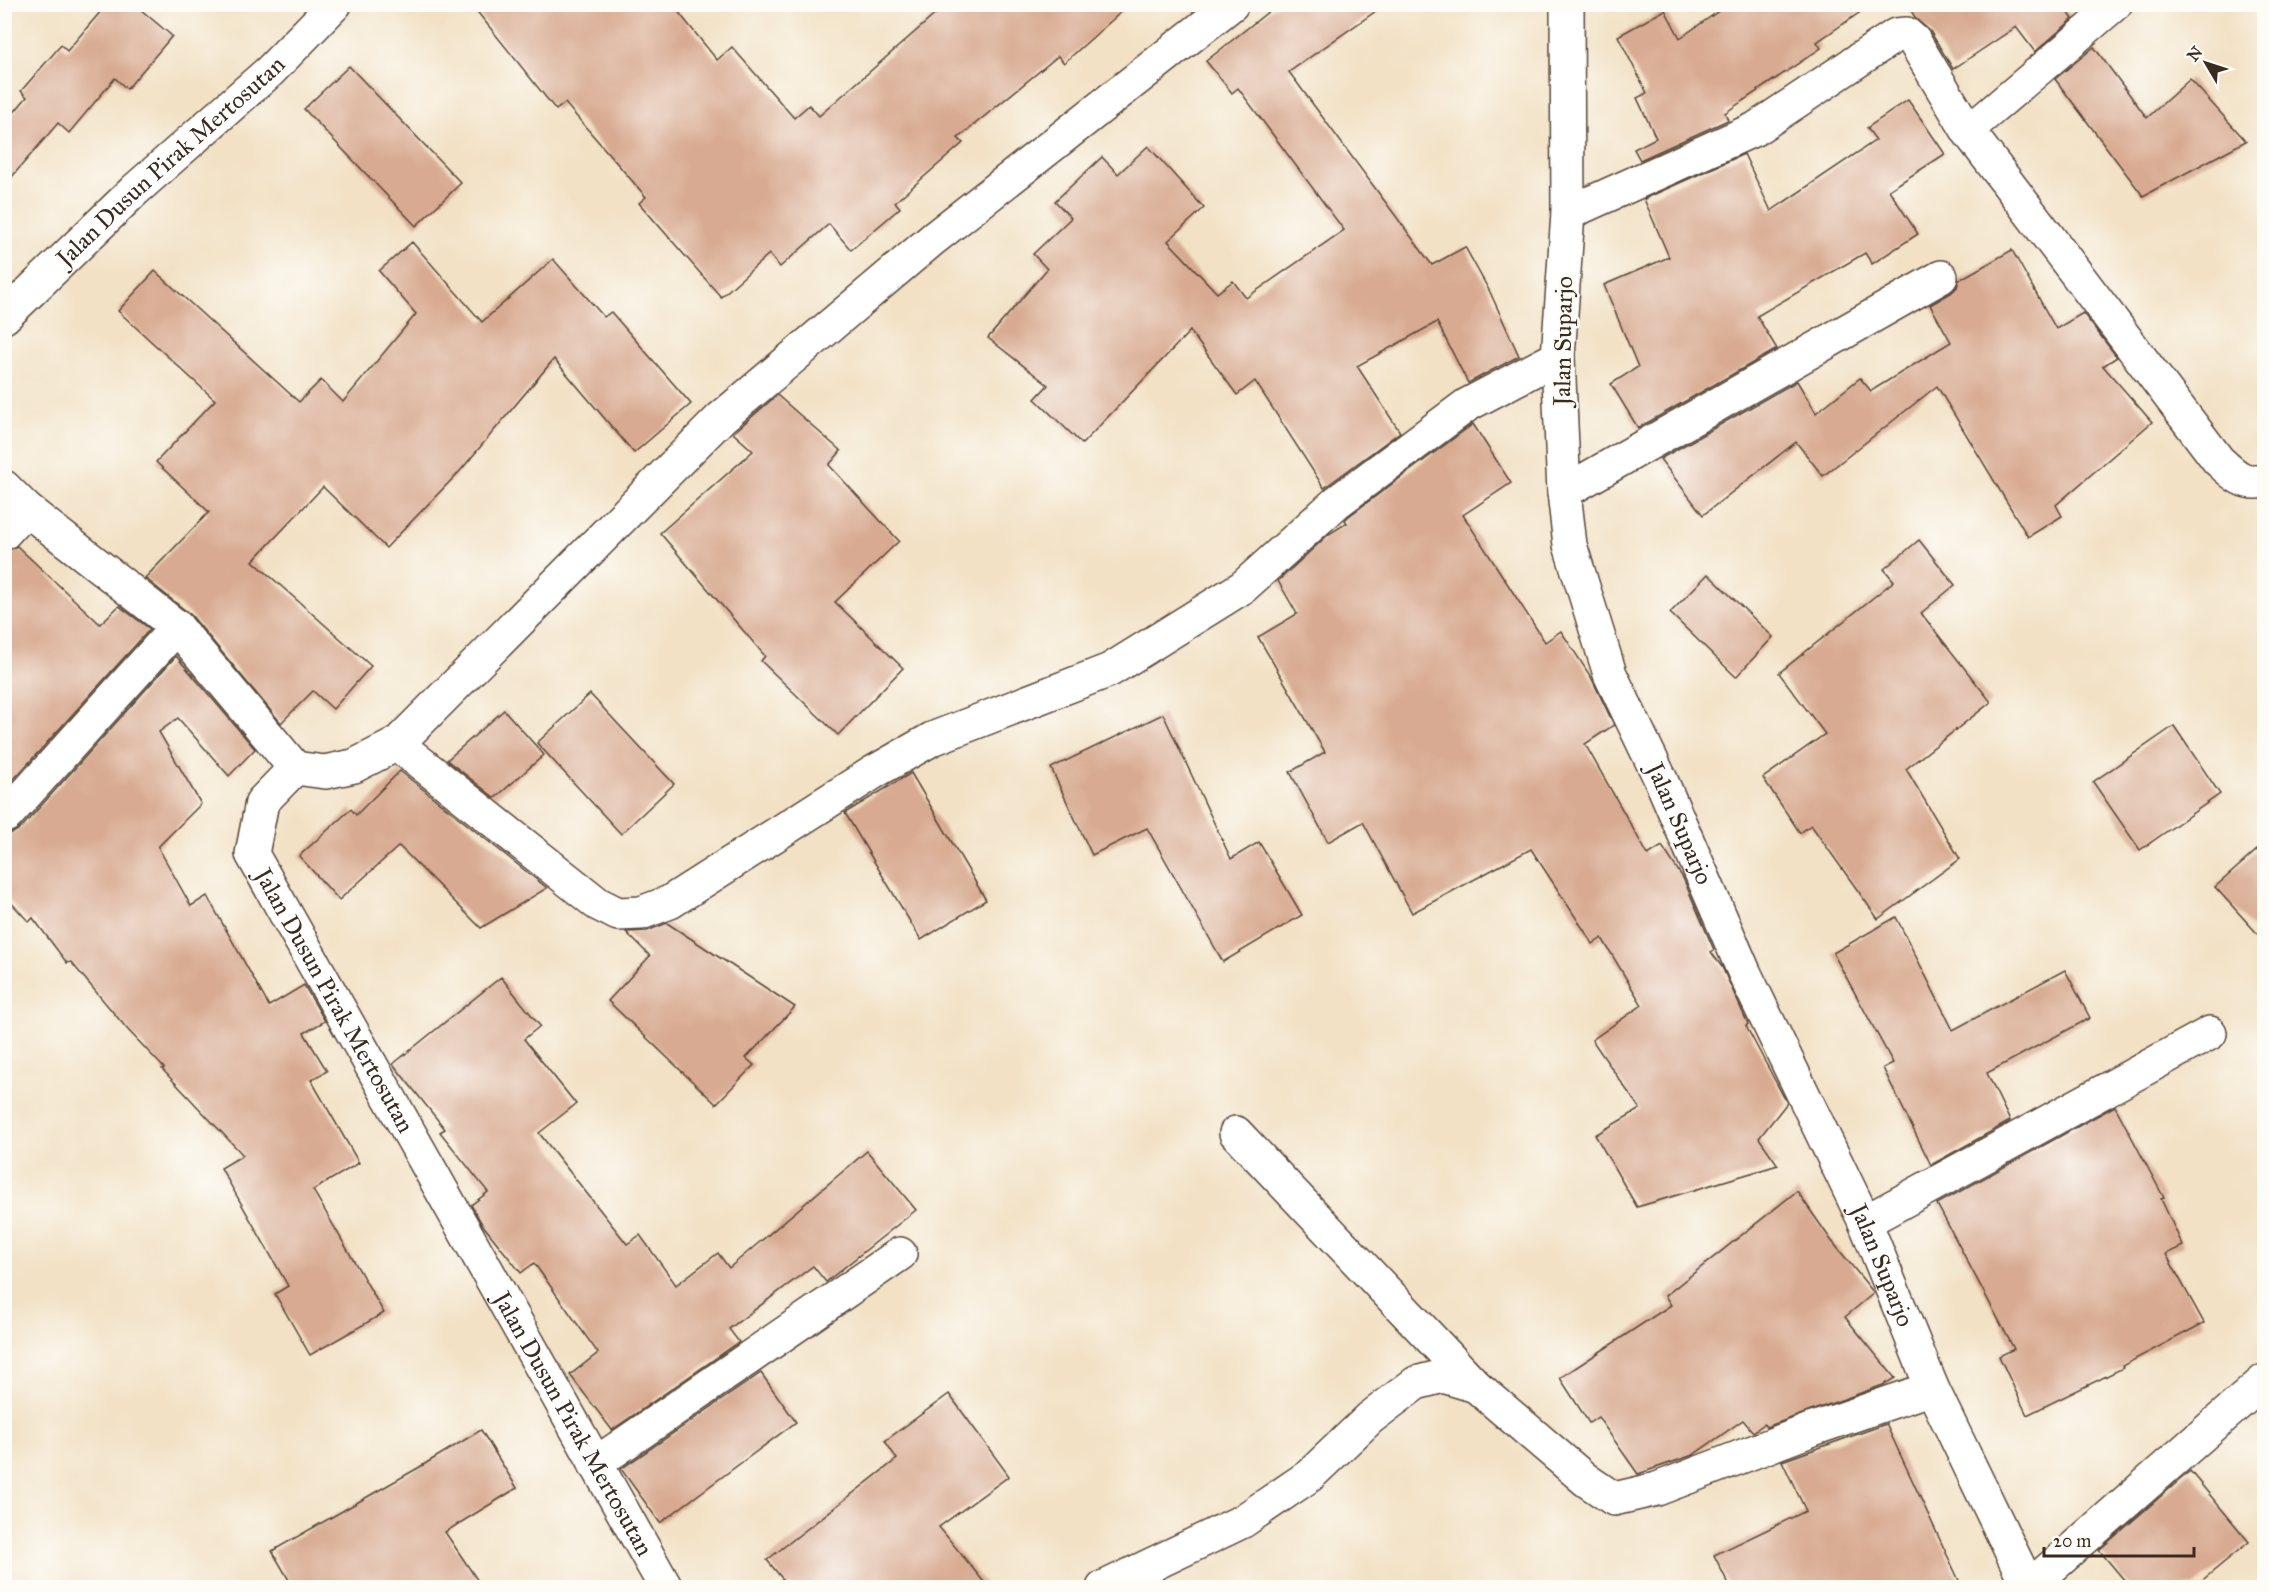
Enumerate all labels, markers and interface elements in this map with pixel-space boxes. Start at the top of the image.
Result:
north arrow [2176,33,2236,93]
text: N [2183,42,2207,65]
street label: Jalan Dusun Pirak Mertosutan [48,50,291,275]
street label: Jalan Suparjo [1547,276,1579,409]
street label: Jalan Suparjo [1639,755,1719,889]
street label: Jalan Dusun Pirak Mertosutan [247,860,421,1138]
street label: Jalan Suparjo [1842,1196,1921,1331]
street label: Jalan Dusun Pirak Mertosutan [485,1284,660,1561]
scale bar [2044,1520,2194,1558]
text: 20 m [2053,1530,2091,1552]

